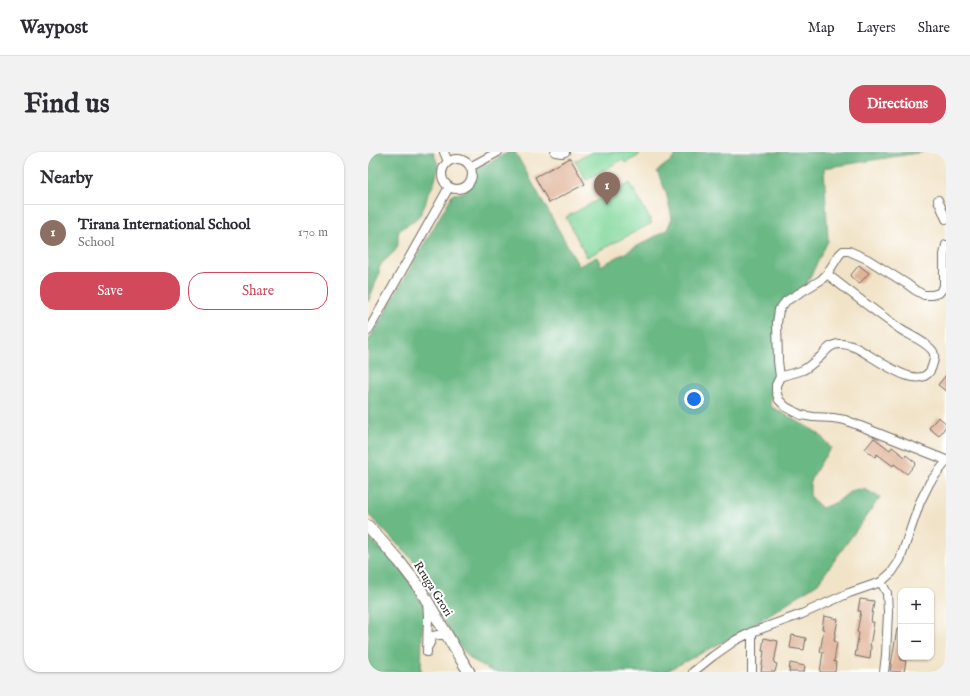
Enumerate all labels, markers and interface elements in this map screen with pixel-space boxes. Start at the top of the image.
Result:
text: Waypost [20,16,88,40]
text: Map [808,19,835,37]
text: Layers [857,19,896,37]
text: Share [918,19,950,37]
button: Directions [849,85,946,123]
text: Find us [24,87,110,122]
text: Nearby [40,168,93,189]
pin: 1 [594,172,620,205]
text: Tirana International School [78,215,250,234]
text: 1 [51,224,55,241]
text: 170 m [298,224,328,241]
text: School [78,234,115,251]
button: Save [40,272,180,310]
button: Share [188,272,328,310]
your location [684,389,704,409]
street label: Rruga Grori [410,559,456,619]
map controls [898,588,934,660]
button: + [898,588,934,624]
button: − [898,624,934,660]

